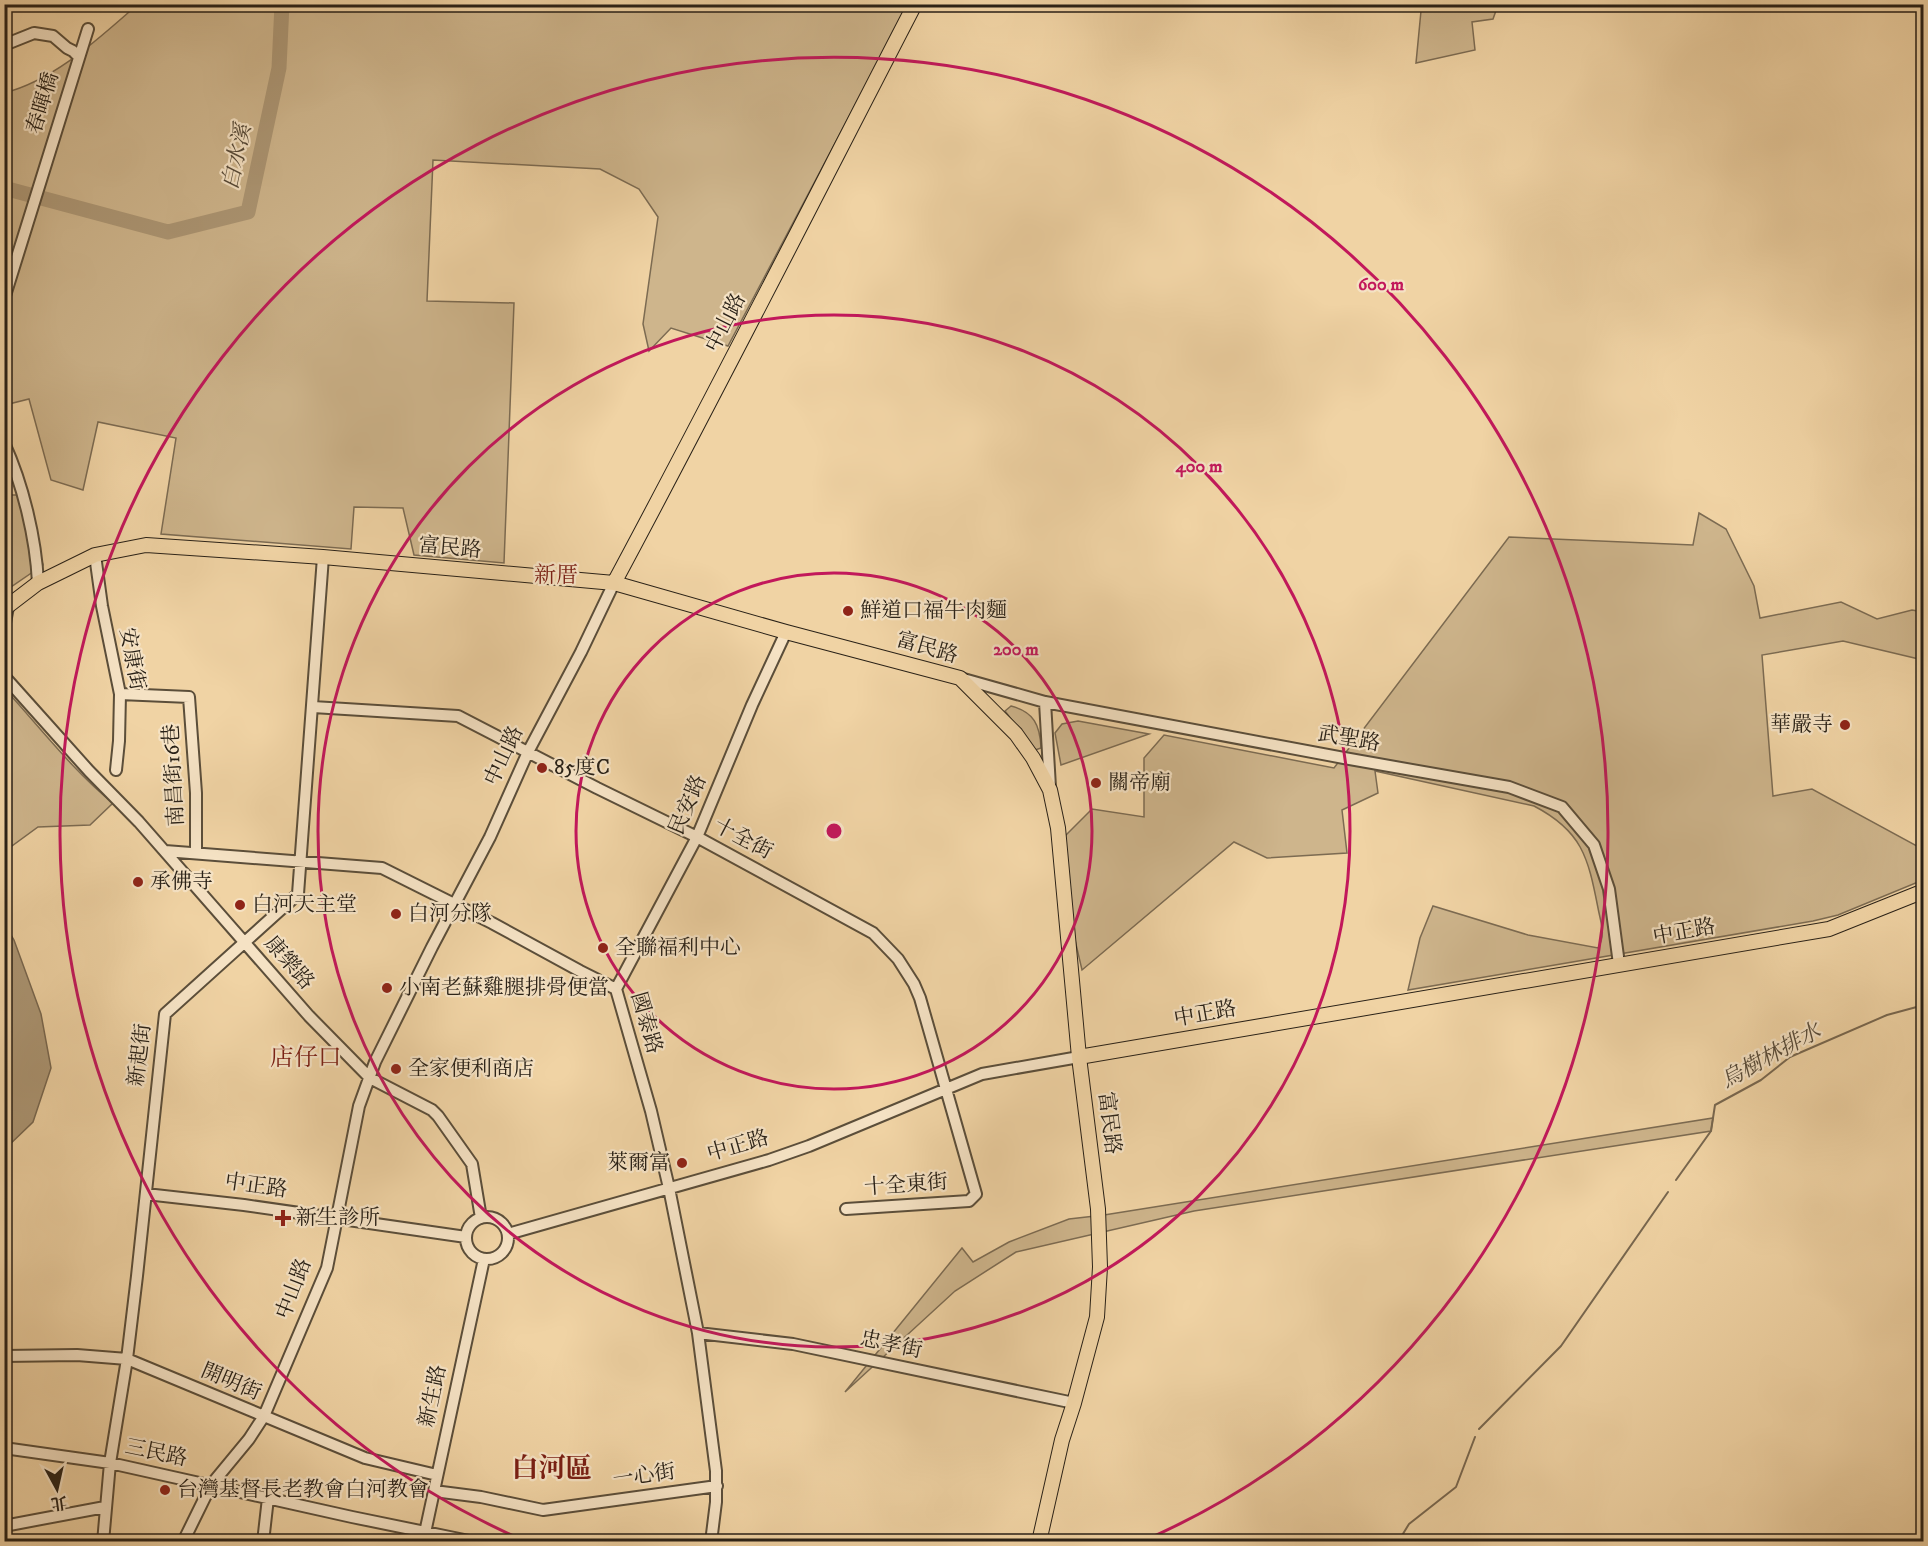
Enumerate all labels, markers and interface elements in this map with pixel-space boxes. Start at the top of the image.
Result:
street label: 春暉橋 [21,69,65,137]
water label: 白水溪 [217,120,257,192]
text: 600 m [1358,274,1405,296]
street label: 中山路 [700,289,752,357]
text: 400 m [1174,456,1223,478]
street label: 富民路 [417,532,483,564]
district label: 新厝 [534,562,578,589]
place label: 鮮道口福牛肉麵 [860,598,1007,624]
marker: 鮮道口福牛肉麵 [841,604,855,618]
street label: 安康街 [114,626,150,692]
street label: 富民路 [893,627,961,669]
text: 200 m [993,639,1039,661]
place label: 華嚴寺 [1770,712,1833,738]
marker: 華嚴寺 [1838,718,1852,732]
street label: 武聖路 [1316,721,1382,757]
street label: 中山路 [479,722,529,790]
street label: 南昌街16巷 [158,723,190,827]
place label: 85度C [554,755,610,781]
marker: 85度C [535,761,549,775]
place label: 關帝廟 [1108,770,1171,796]
street label: 民安路 [664,771,712,839]
marker: 關帝廟 [1089,776,1103,790]
street label: 十全街 [709,813,777,865]
centre of rings [824,821,844,841]
place label: 承佛寺 [150,869,213,895]
marker: 承佛寺 [131,875,145,889]
place label: 白河天主堂 [252,892,357,918]
marker: 白河天主堂 [233,898,247,912]
place label: 白河分隊 [408,901,492,927]
marker: 白河分隊 [389,907,403,921]
street label: 中正路 [1651,914,1717,950]
street label: 康樂路 [259,931,319,995]
place label: 全聯福利中心 [615,935,741,961]
marker: 全聯福利中心 [596,941,610,955]
place label: 小南老蘇雞腿排骨便當 [399,975,609,1001]
marker: 小南老蘇雞腿排骨便當 [380,981,394,995]
street label: 國泰路 [625,989,667,1057]
street label: 中正路 [1172,996,1238,1032]
water label: 烏樹林排水 [1716,1017,1827,1094]
street label: 新起街 [123,1022,157,1088]
district label: 店仔口 [270,1043,342,1073]
place label: 全家便利商店 [408,1056,534,1082]
marker: 全家便利商店 [389,1062,403,1076]
street label: 富民路 [1092,1090,1126,1156]
street label: 中正路 [704,1125,772,1167]
place label: 萊爾富 [607,1150,670,1176]
marker: 萊爾富 [675,1156,689,1170]
street label: 中正路 [223,1169,289,1203]
street label: 十全東街 [863,1169,949,1201]
place label: 新生診所 [296,1205,380,1231]
marker: 新生診所 [274,1209,292,1227]
street label: 中山路 [271,1255,317,1323]
street label: 忠孝街 [857,1326,925,1364]
street label: 開明街 [197,1358,265,1406]
street label: 新生路 [414,1362,452,1430]
street label: 三民路 [122,1434,190,1472]
district label: 白河區 [512,1452,593,1486]
north arrow [27,1459,87,1519]
street label: 一心街 [611,1459,677,1493]
place label: 台灣基督長老教會白河教會 [177,1477,429,1503]
marker: 台灣基督長老教會白河教會 [158,1483,172,1497]
text: 北 [50,1492,68,1514]

